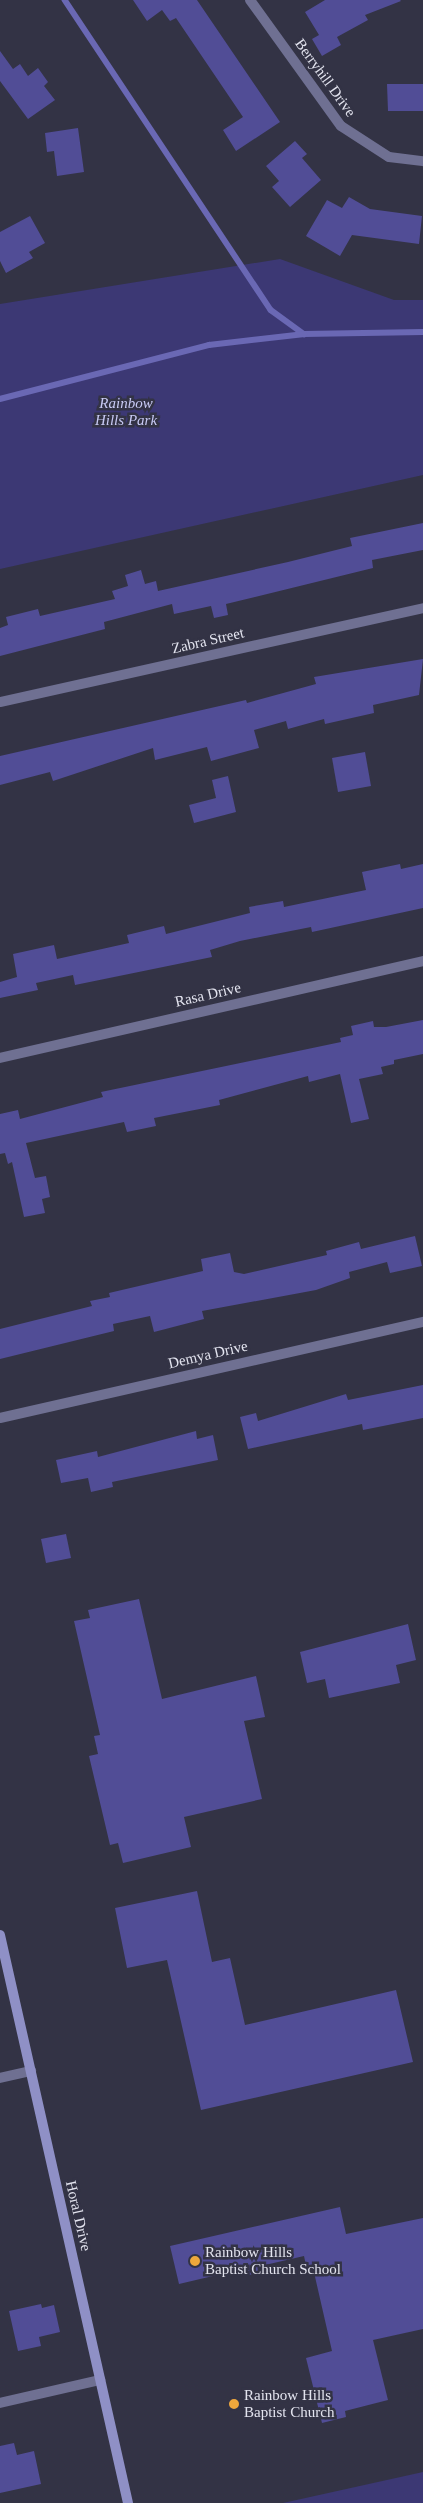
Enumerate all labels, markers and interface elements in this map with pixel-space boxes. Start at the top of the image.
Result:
street label: Berryhill Drive [291,35,359,121]
park label: Rainbow Hills Park [95,394,157,429]
street label: Zabra Street [170,624,246,658]
street label: Rasa Drive [173,979,243,1011]
street label: Demya Drive [166,1337,250,1373]
street label: Horal Drive [61,2179,95,2253]
place label: Rainbow Hills Baptist Church School [205,2243,341,2278]
marker: Rainbow Hills Baptist Church School [189,2255,201,2267]
place label: Rainbow Hills Baptist Church [244,2386,334,2421]
marker: Rainbow Hills Baptist Church [228,2398,240,2410]

